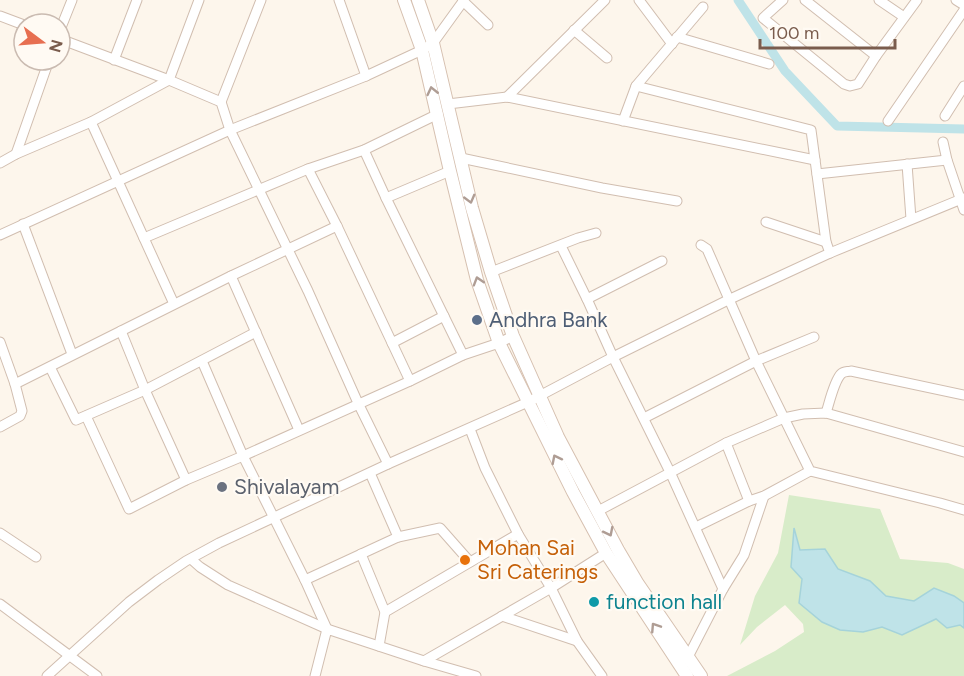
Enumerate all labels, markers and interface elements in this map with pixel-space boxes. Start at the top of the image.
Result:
north arrow [12,12,72,72]
scale bar [760,12,895,50]
text: 100 m [769,22,819,44]
text: N [45,37,67,55]
one-way arrow [427,87,440,97]
one-way arrow [462,193,475,203]
one-way arrow [473,276,485,287]
place label: Andhra Bank [489,307,608,332]
marker: Andhra Bank [470,313,484,327]
one-way arrow [552,454,564,465]
place label: Shivalayam [234,474,339,499]
marker: Shivalayam [215,480,229,494]
one-way arrow [602,526,613,537]
place label: Mohan Sai Sri Caterings [477,535,598,584]
marker: Mohan Sai Sri Caterings [458,553,472,567]
place label: function hall [606,589,722,614]
marker: function hall [587,595,601,609]
one-way arrow [650,623,662,633]

